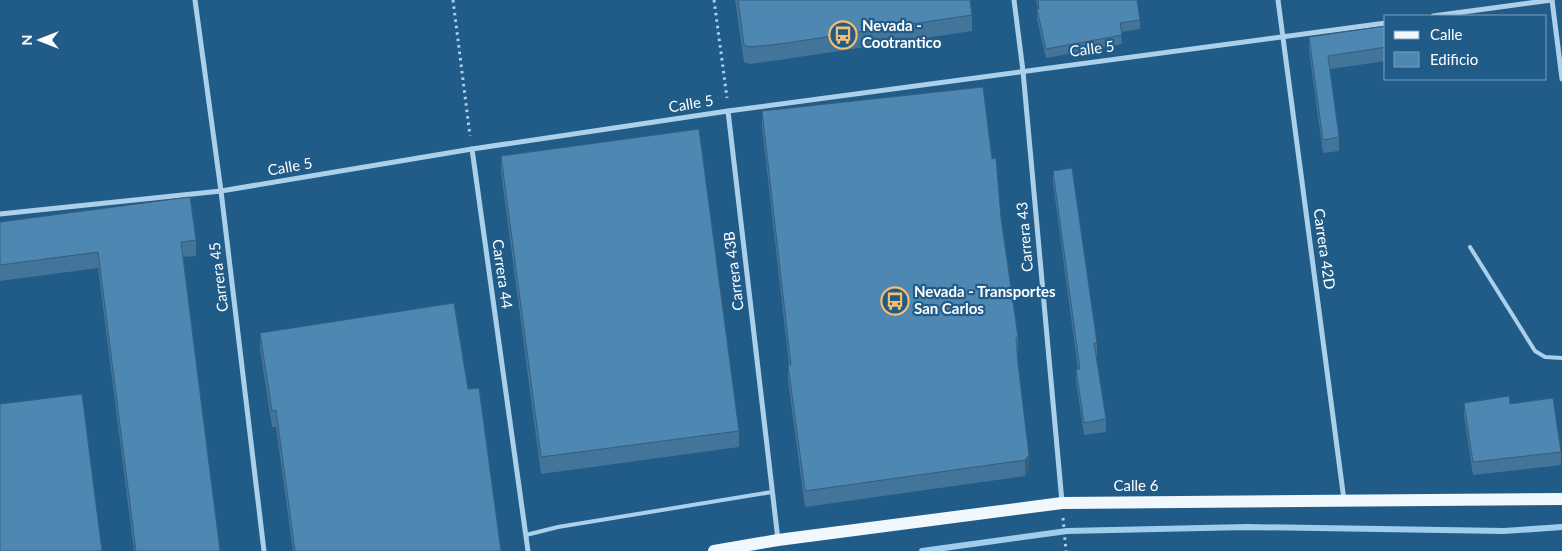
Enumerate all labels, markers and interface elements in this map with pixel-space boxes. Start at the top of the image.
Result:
north arrow [15,15,65,65]
legend [1384,15,1547,80]
place label: Nevada - Cootrantico [862,16,942,51]
bus stop icon: Nevada - Cootrantico [828,20,858,50]
text: Calle [1430,25,1463,43]
text: N [18,35,35,45]
street label: Calle 5 [1068,36,1115,60]
text: Edificio [1430,50,1478,68]
street label: Calle 5 [667,91,714,115]
street label: Calle 5 [266,153,314,179]
street label: Carrera 43 [1012,201,1036,273]
street label: Carrera 42D [1310,207,1340,290]
street label: Carrera 43B [719,230,747,312]
street label: Carrera 44 [489,238,517,310]
street label: Carrera 45 [205,241,231,313]
place label: Nevada - Transportes San Carlos [914,282,1056,317]
bus stop icon: Nevada - Transportes San Carlos [880,286,910,316]
street label: Calle 6 [1113,476,1159,494]

